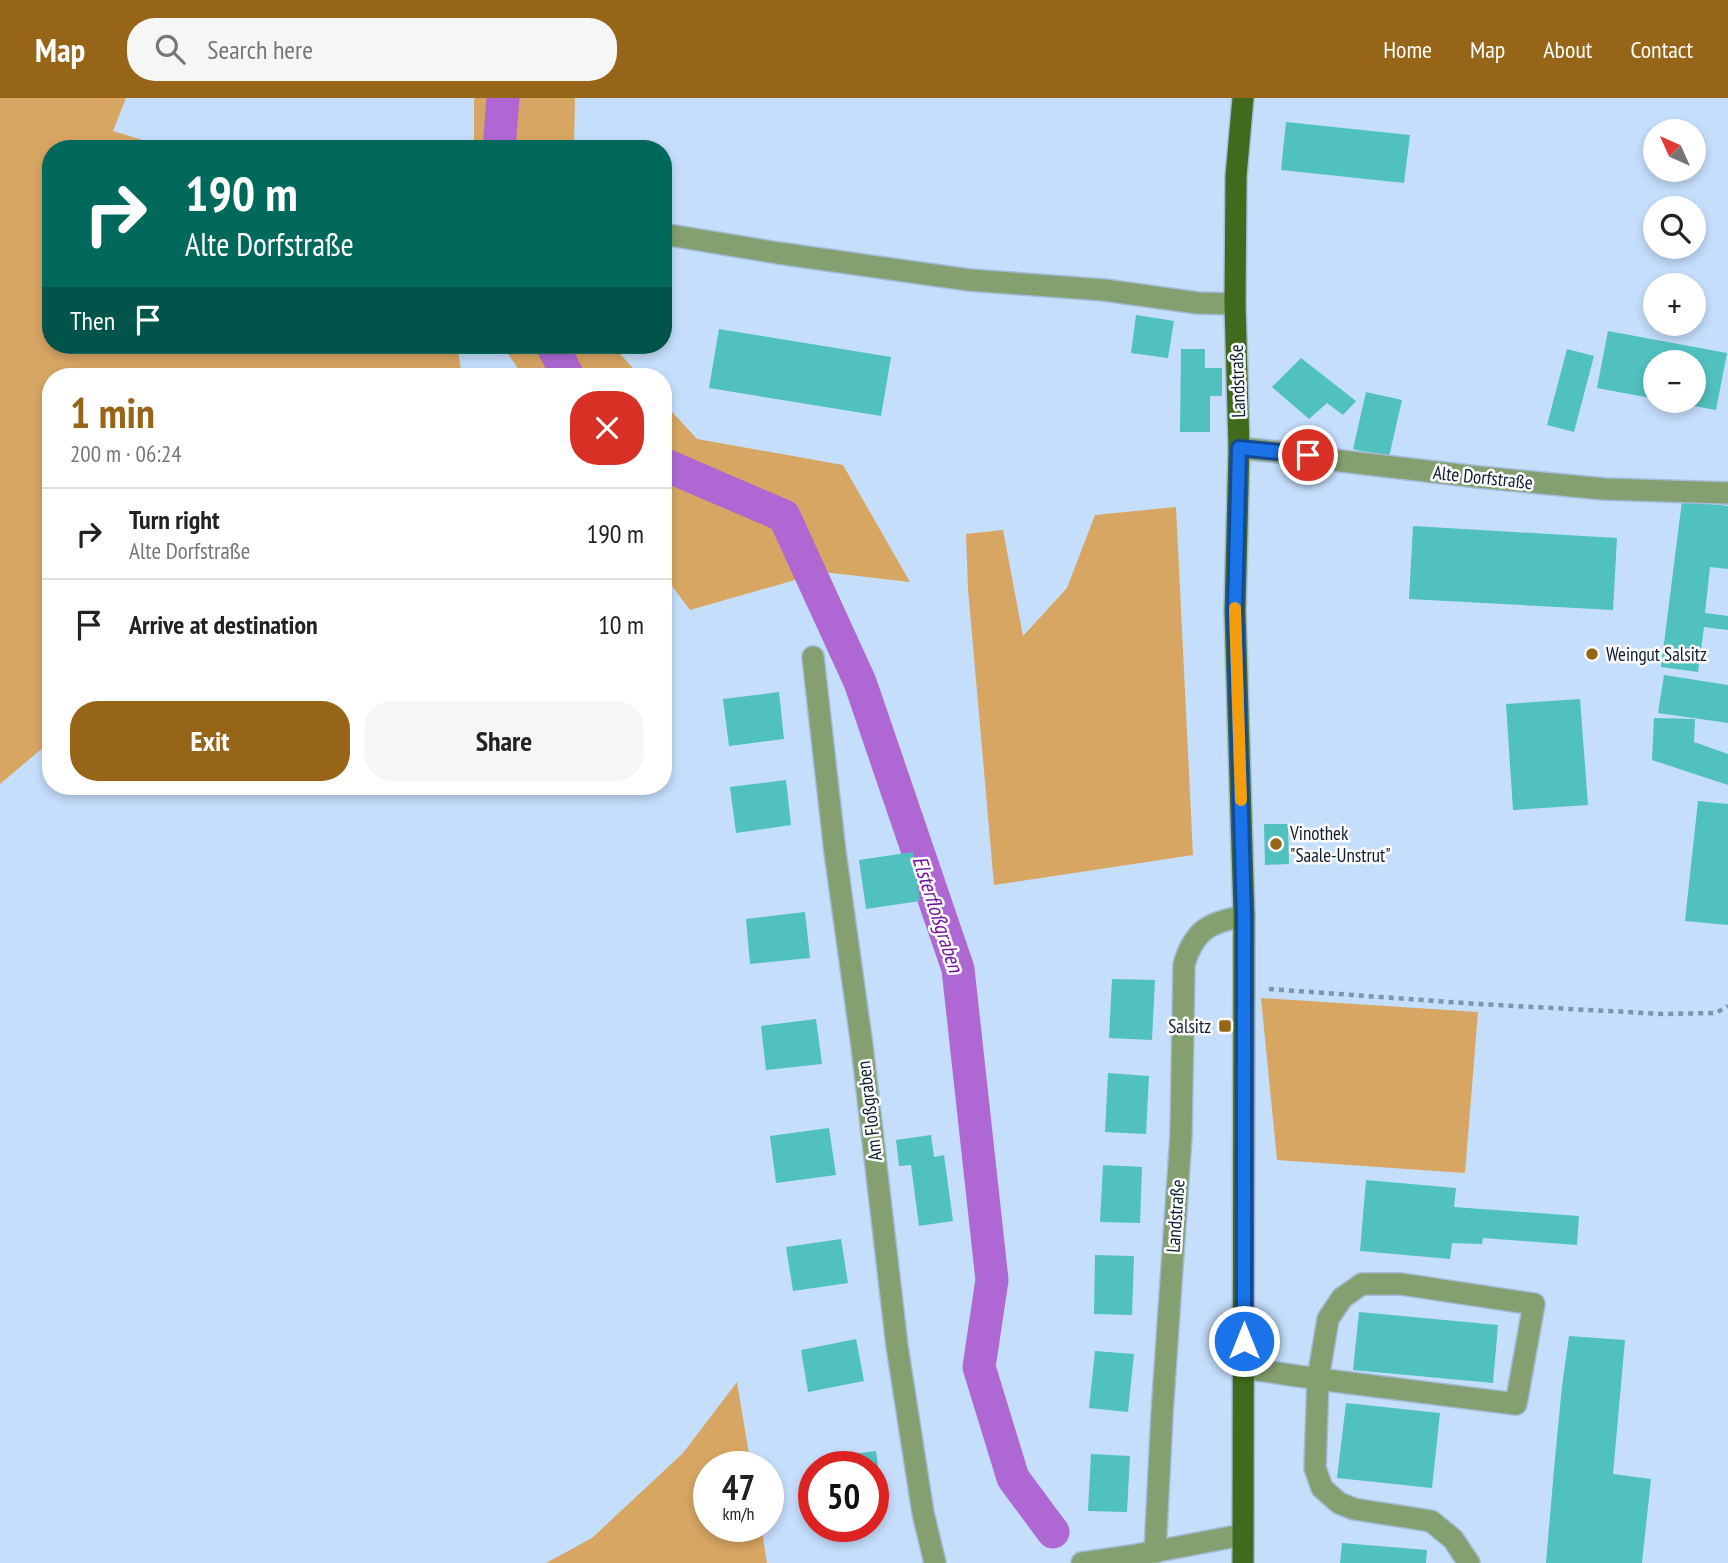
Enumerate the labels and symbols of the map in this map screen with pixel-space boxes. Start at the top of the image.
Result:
north arrow [1643,119,1706,182]
street label: Landstraße [1224,344,1250,418]
pin [1278,425,1338,485]
street label: Alte Dorfstraße [1432,460,1534,494]
place label: Weingut Salsitz [1606,642,1707,666]
marker: Weingut Salsitz [1584,646,1600,662]
place label: Vinothek "Saale-Unstrut" [1289,821,1391,867]
marker: Vinothek "Saale-Unstrut" [1268,836,1284,852]
water label: Elsterfloßgraben [907,853,970,977]
place label: Salsitz [1168,1014,1211,1038]
marker: Salsitz [1217,1018,1233,1034]
street label: Am Floßgraben [851,1060,887,1162]
street label: Landstraße [1160,1178,1190,1253]
position arrow [1207,1304,1281,1378]
speed limit sign: 50 [798,1451,889,1542]

